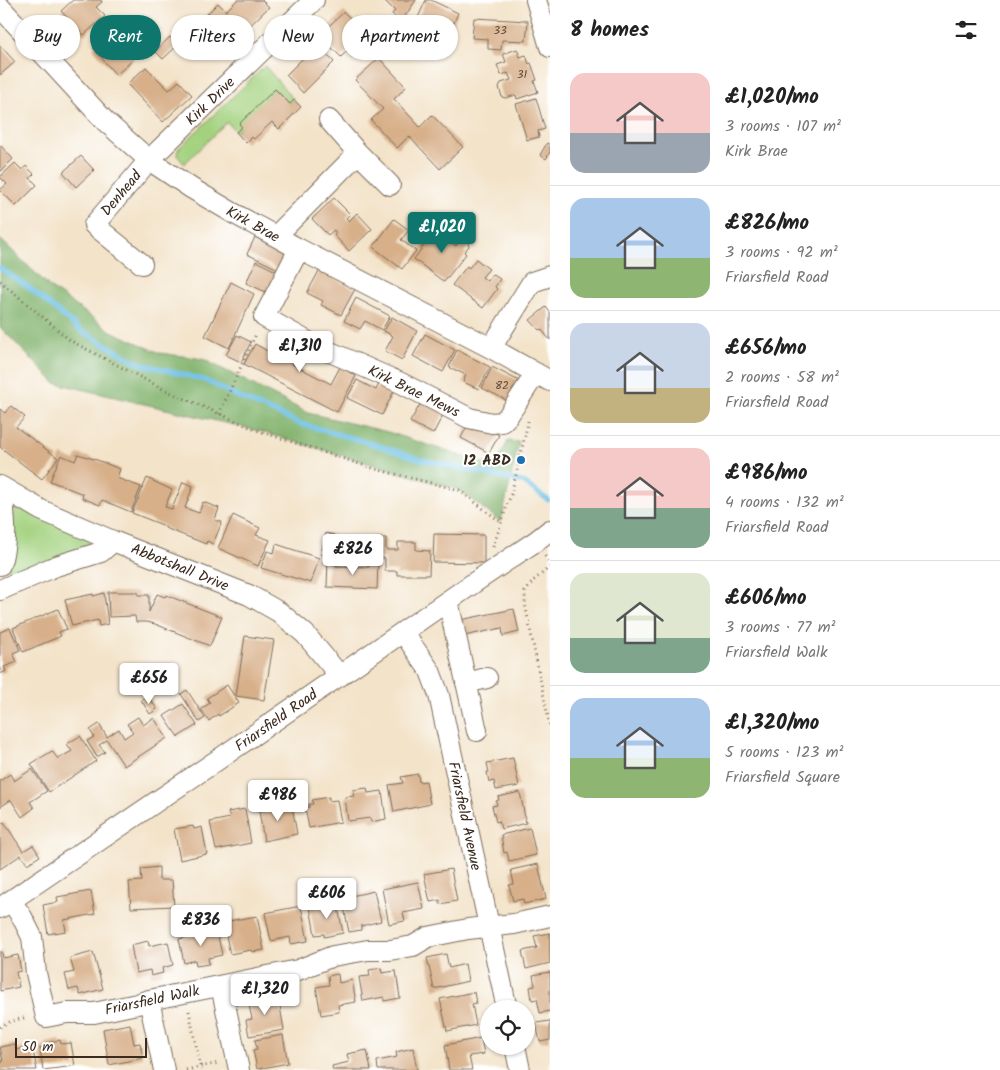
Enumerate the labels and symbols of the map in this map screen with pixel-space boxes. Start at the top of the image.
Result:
house number: 33 [493,21,507,40]
house number: 31 [517,65,528,84]
street label: Kirk Drive [180,71,241,132]
street label: Denhead [95,165,149,222]
street label: Kirk Brae [221,200,284,250]
pin: £1,020 [401,212,483,254]
pin: £1,310 [259,330,341,373]
street label: Kirk Brae Mews [363,359,464,425]
house number: 82 [495,376,509,395]
place label: 12 ABD [463,449,511,473]
marker: 12 ABD [515,454,527,466]
pin: £826 [323,534,383,576]
street label: Abbotshall Drive [127,537,232,599]
pin: £656 [119,662,179,705]
street label: Friarsfield Road [230,683,323,758]
street label: Friarsfield Avenue [441,760,487,873]
pin: £986 [248,780,308,822]
pin: £606 [297,878,357,920]
pin: £836 [171,904,231,947]
pin: £1,320 [224,974,306,1016]
street label: Friarsfield Walk [103,979,203,1023]
scale bar [15,1035,148,1058]

